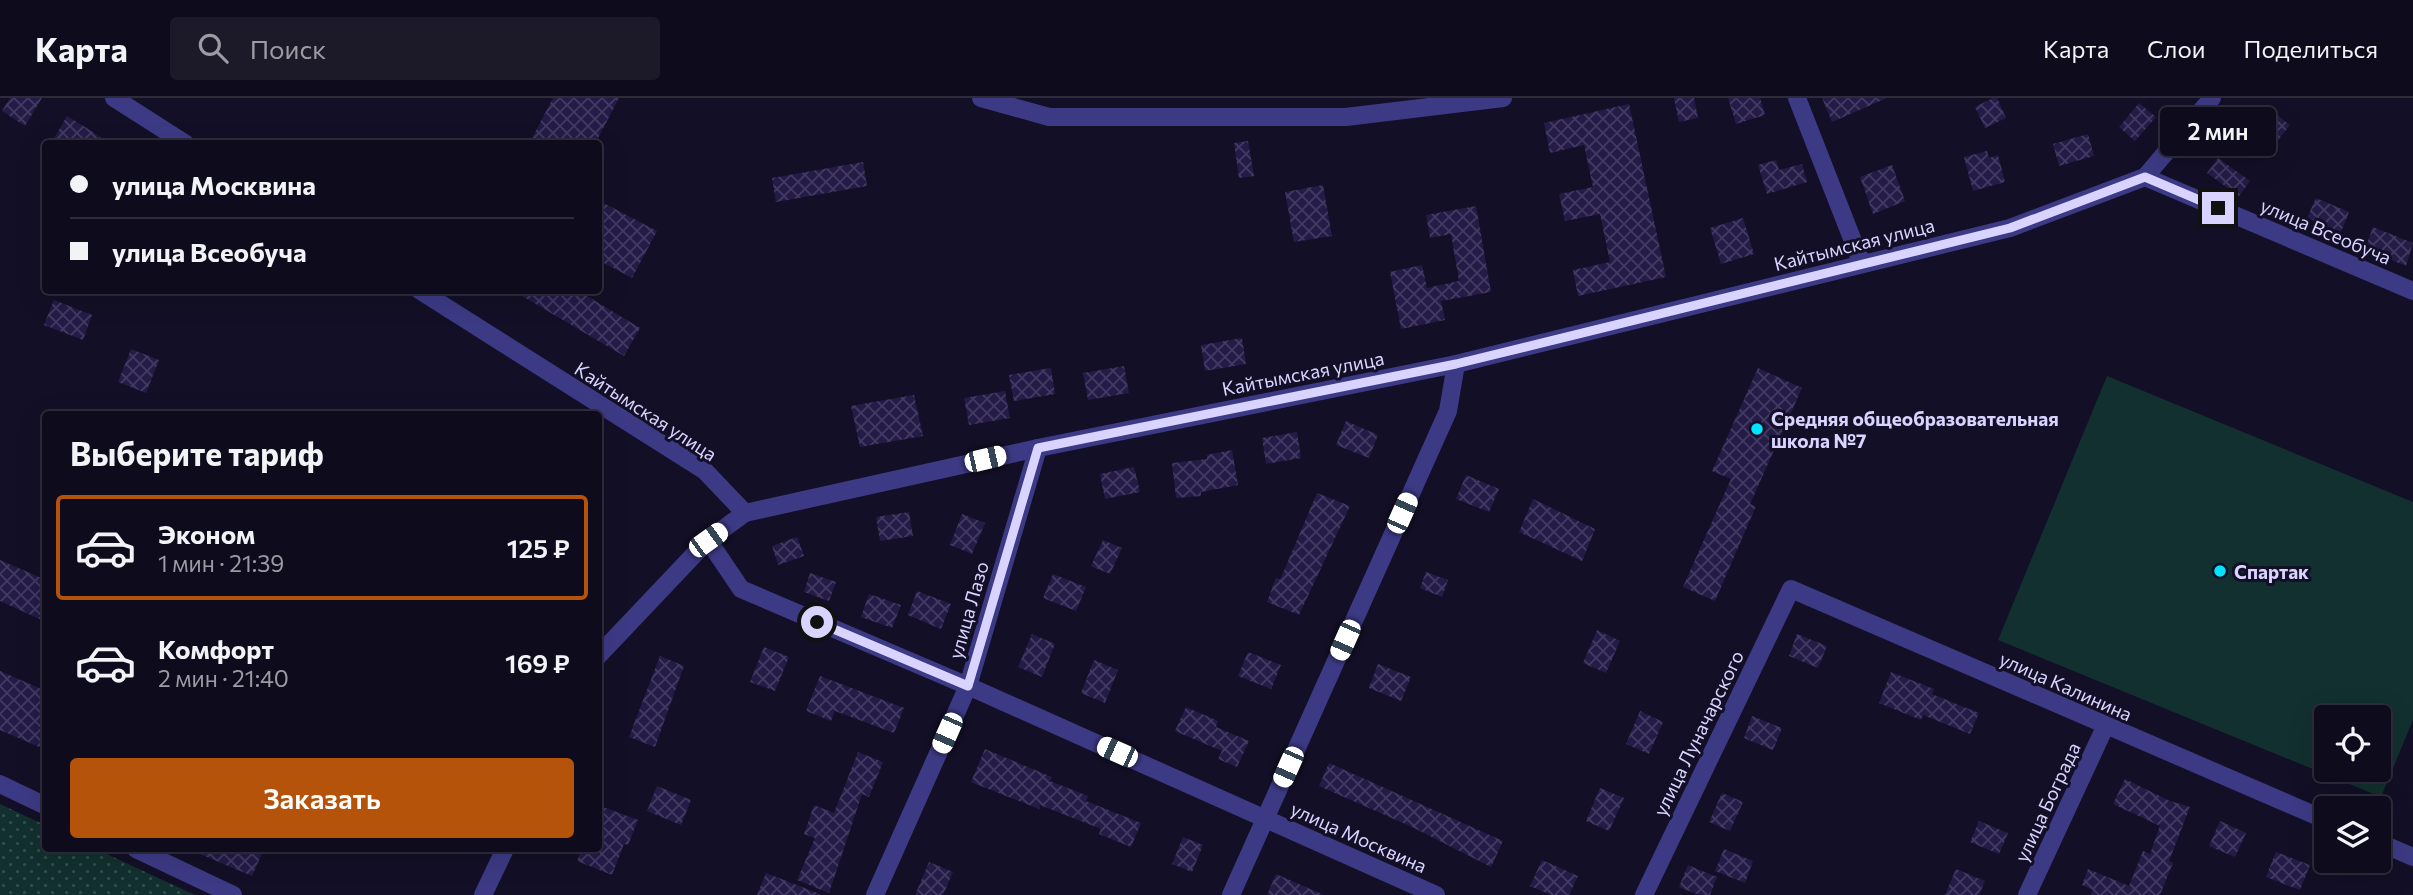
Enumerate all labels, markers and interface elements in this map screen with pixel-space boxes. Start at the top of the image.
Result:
search box [170,17,660,80]
text: Карта [35,28,128,69]
icon: search [194,29,232,67]
text: Поиск [250,33,326,64]
text: Карта [2043,34,2109,63]
text: Слои [2147,34,2205,63]
text: Поделиться [2243,34,2378,63]
callout: 2 мин [2160,106,2276,155]
text: 2 мин [2188,117,2248,145]
text: улица Москвина [112,169,316,200]
route end [2202,192,2234,224]
street label: улица Всеобуча [2257,193,2395,269]
street label: Кайтымская улица [1771,213,1937,275]
text: улица Всеобуча [112,236,306,267]
street label: Кайтымская улица [1220,346,1386,400]
street label: Кайтымская улица [571,357,721,465]
place label: Средняя общеобразовательная школа №7 [1771,407,2059,452]
marker: Средняя общеобразовательная школа №7 [1749,421,1765,437]
text: Выберите тариф [70,433,324,473]
car [963,444,1008,474]
car [1384,490,1421,536]
icon: car [74,516,137,579]
text: Эконом [158,518,255,549]
car [685,519,732,561]
text: 125 ₽ [507,532,570,563]
text: 1 мин · 21:39 [158,549,284,577]
street label: улица Лазо [943,559,993,661]
place label: Спартак [2234,560,2309,583]
marker: Спартак [2212,563,2228,579]
route start [801,606,833,638]
car [1327,617,1364,663]
icon: car [74,631,137,694]
text: Комфорт [158,633,274,664]
street label: улица Луначарского [1648,646,1748,820]
text: 169 ₽ [505,647,570,678]
street label: улица Калинина [1996,647,2136,725]
text: 2 мин · 21:40 [158,664,289,692]
map controls [2314,705,2391,873]
button: locate [2314,705,2391,782]
car [929,710,966,756]
car [1094,734,1141,770]
street label: улица Бограда [2009,739,2085,865]
car [1270,744,1307,790]
button: Заказать [70,758,574,838]
button: layers [2314,796,2391,873]
street label: улица Москвина [1287,797,1431,877]

